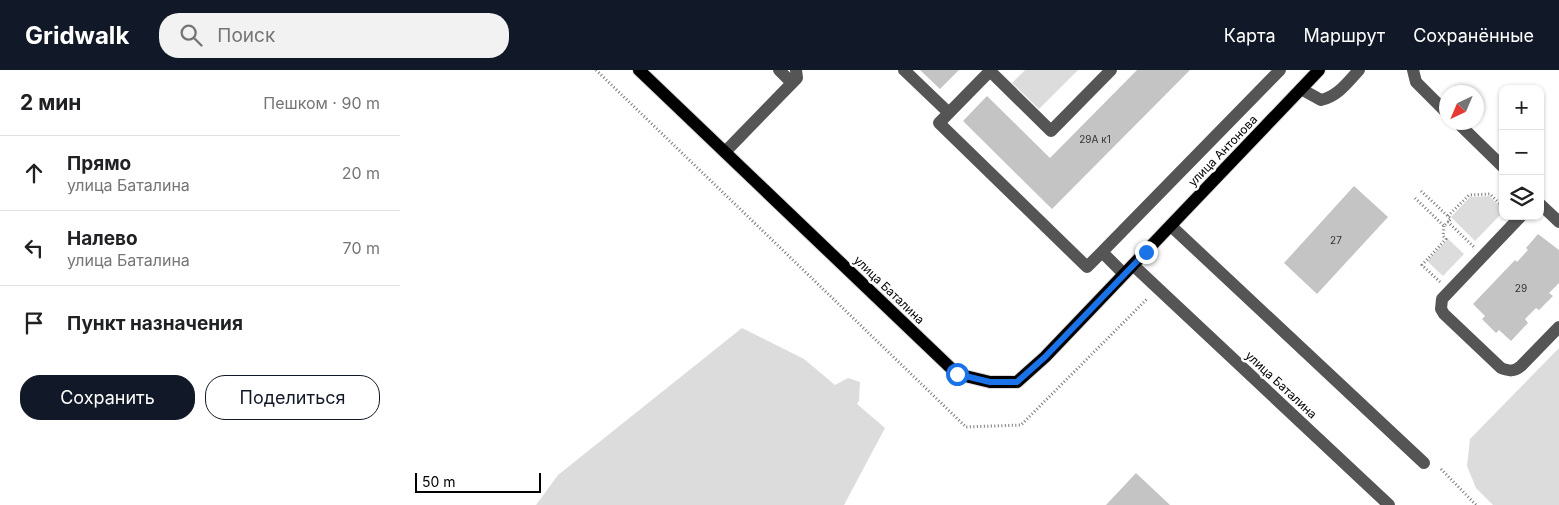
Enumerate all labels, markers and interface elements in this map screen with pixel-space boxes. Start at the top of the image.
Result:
search box [159,13,509,58]
text: Gridwalk [25,21,129,50]
icon: search [177,21,205,49]
text: Поиск [217,24,275,47]
text: Карта [1224,25,1276,46]
text: Маршрут [1304,25,1385,46]
text: Сохранённые [1413,25,1534,46]
north arrow [1439,85,1484,130]
map controls [1499,85,1544,220]
button: + [1499,85,1544,130]
text: 2 мин [20,90,81,115]
text: Пешком · 90 m [263,93,380,113]
street label: улица Антонова [1185,112,1260,189]
button: − [1499,130,1544,175]
house number: 29А к1 [1079,133,1111,145]
text: Прямо [67,152,131,175]
icon: ahead [20,159,48,187]
text: 20 m [342,163,380,183]
text: улица Баталина [67,175,190,195]
button: layers [1499,175,1544,220]
text: Налево [67,227,138,250]
icon: left [20,234,48,262]
house number: 27 [1330,234,1342,246]
text: 70 m [343,238,380,258]
route end [1135,241,1158,264]
text: улица Баталина [67,250,190,270]
street label: улица Баталина [851,252,928,327]
house number: 29 [1515,282,1527,294]
icon: arrive [20,309,48,337]
text: Пункт назначения [67,312,243,335]
street label: улица Баталина [1243,348,1320,422]
route start [946,363,969,386]
button: Сохранить [20,375,195,420]
button: Поделиться [205,375,380,420]
scale bar [415,470,541,493]
text: 50 m [422,473,456,490]

